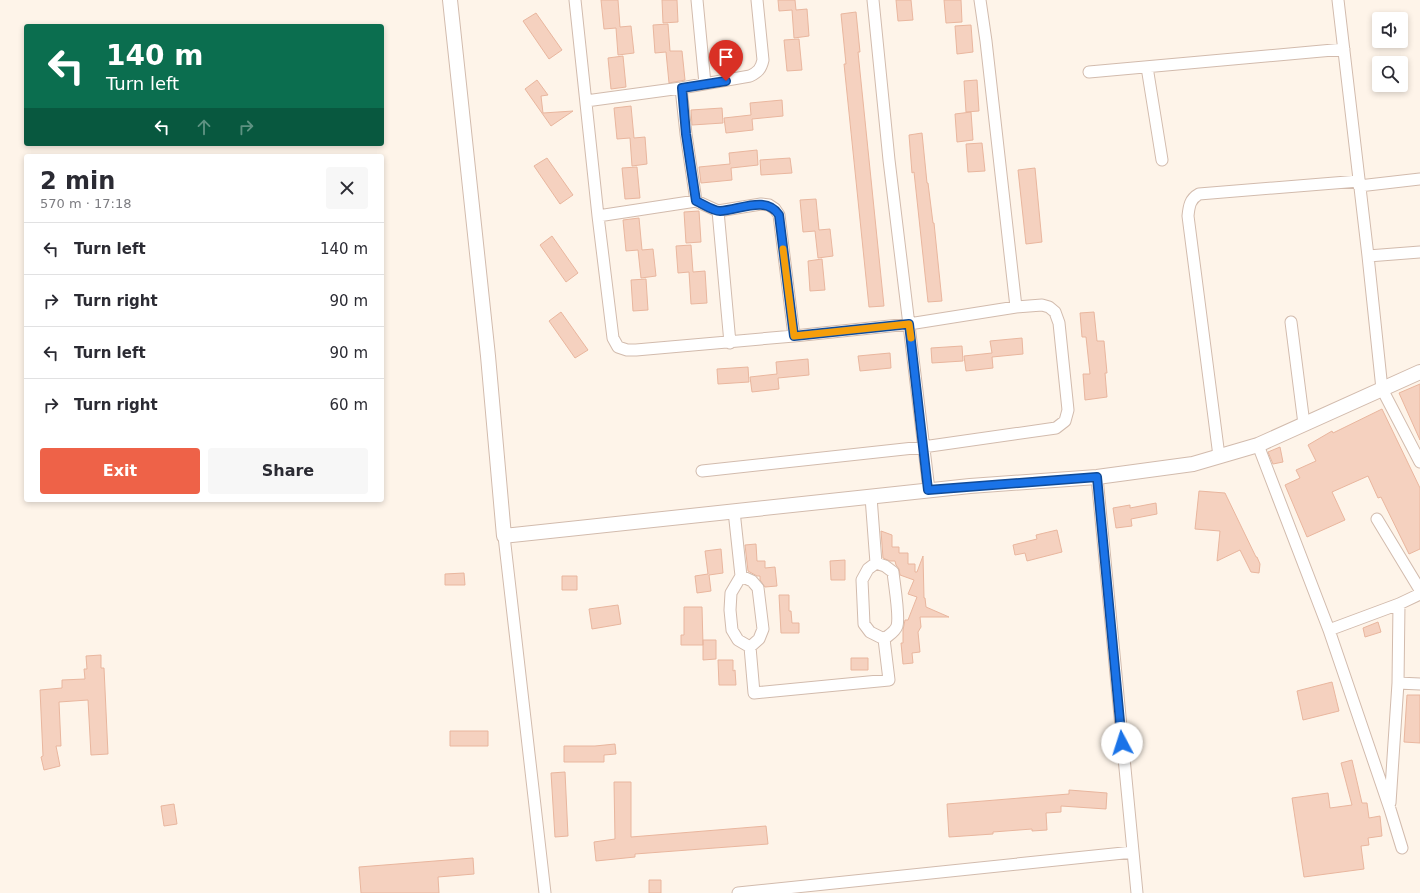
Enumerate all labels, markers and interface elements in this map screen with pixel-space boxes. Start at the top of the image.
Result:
map controls [1372,12,1408,92]
button: sound [1372,12,1408,48]
text: 140 m [106,39,203,72]
icon: left [40,40,92,92]
pin [709,40,743,81]
icon: arrive [715,46,737,68]
button: search [1372,56,1408,92]
text: Turn left [106,73,179,94]
icon: left [151,116,173,138]
icon: ahead [193,116,215,138]
icon: right [235,116,257,138]
text: 2 min [40,167,115,195]
button: close [326,167,368,209]
text: 570 m · 17:18 [40,196,131,211]
icon: left [40,238,62,260]
text: Turn left [74,240,146,258]
text: 140 m [320,240,368,258]
icon: right [40,290,62,312]
text: Turn right [74,292,158,310]
text: 90 m [330,292,368,310]
icon: left [40,342,62,364]
text: Turn left [74,344,146,362]
text: 90 m [330,344,368,362]
icon: right [40,394,62,416]
text: Turn right [74,396,158,414]
text: 60 m [330,396,368,414]
button: Exit [40,448,200,494]
button: Share [208,448,368,494]
position arrow [1101,722,1143,764]

